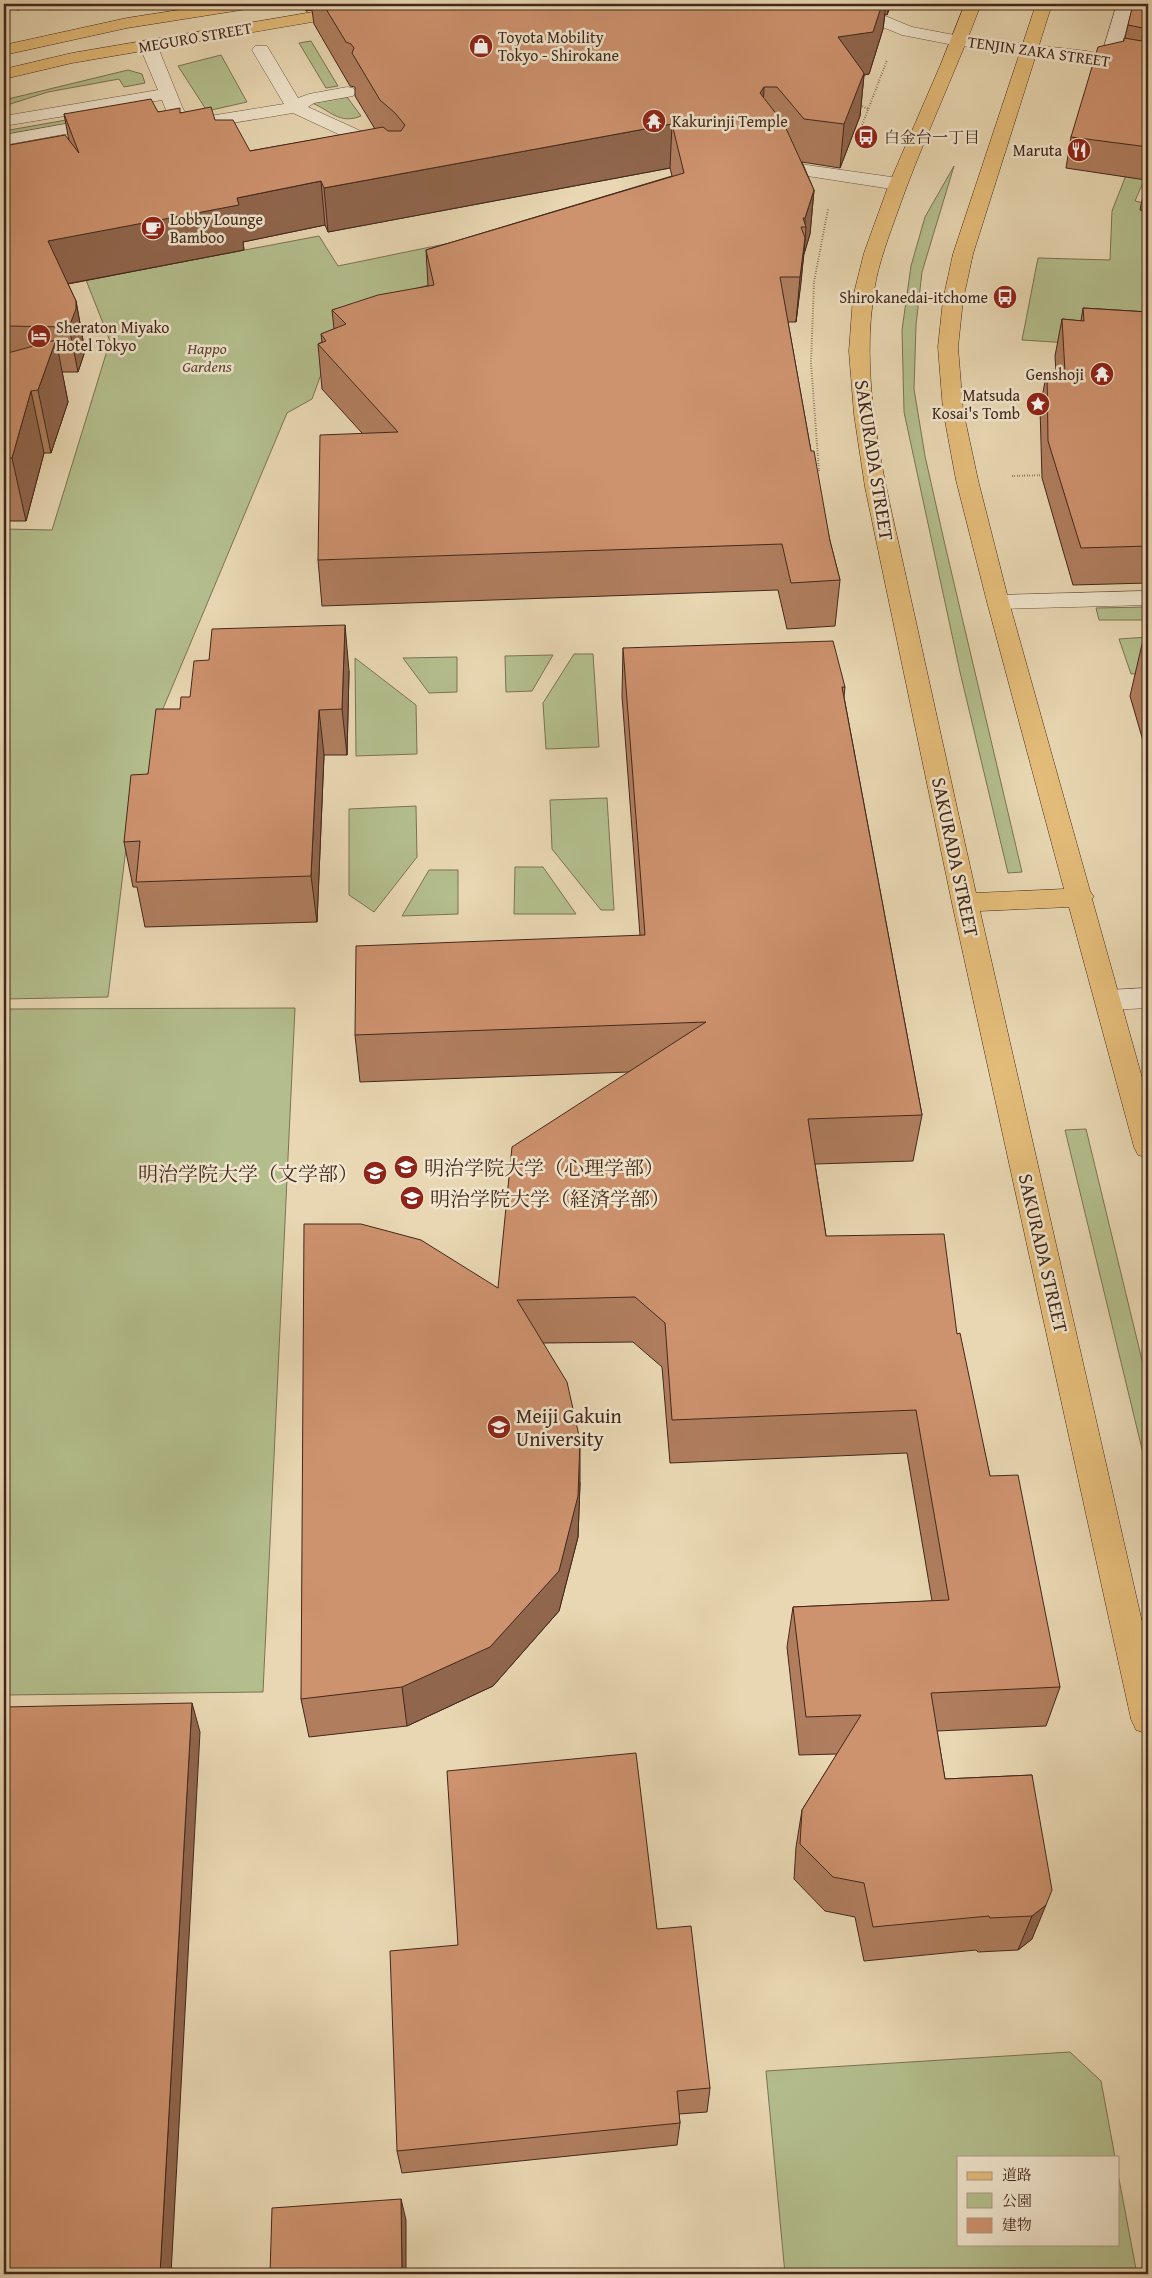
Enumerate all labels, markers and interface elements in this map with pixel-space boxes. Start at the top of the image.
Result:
street label: MEGURO STREET [136,15,254,59]
place label: Toyota Mobility Tokyo - Shirokane [498,25,619,67]
street label: TENJIN ZAKA STREET [966,29,1112,73]
shop icon: Toyota Mobility Tokyo - Shirokane [468,33,494,59]
temple icon: Kakurinji Temple [641,108,667,134]
place label: Kakurinji Temple [672,109,788,133]
bus stop icon: 白金台一丁目 [853,124,879,150]
place label: 白金台一丁目 [884,125,980,149]
restaurant icon: Maruta [1066,137,1092,163]
place label: Maruta [1013,138,1062,162]
place label: Lobby Lounge Bamboo [170,207,263,249]
cafe icon: Lobby Lounge Bamboo [140,215,166,241]
bus stop icon: Shirokanedai-itchome [992,284,1018,310]
place label: Shirokanedai-itchome [839,285,988,309]
place label: Sheraton Miyako Hotel Tokyo [56,315,170,357]
hotel icon: Sheraton Miyako Hotel Tokyo [26,323,52,349]
park label: Happo Gardens [182,336,232,378]
temple icon: Genshoji [1089,361,1115,387]
place label: Genshoji [1026,362,1085,386]
street label: SAKURADA STREET [848,377,902,543]
place label: Matsuda Kosai's Tomb [932,383,1020,425]
place icon: Matsuda Kosai's Tomb [1025,391,1051,417]
street label: SAKURADA STREET [925,774,987,940]
place label: 明治学院大学（心理学部） [424,1153,664,1182]
school or university icon: 明治学院大学（心理学部） [393,1154,419,1180]
place label: 明治学院大学（文学部） [138,1159,358,1188]
school or university icon: 明治学院大学（文学部） [362,1160,388,1186]
street label: SAKURADA STREET [1012,1171,1076,1335]
place label: 明治学院大学（経済学部） [430,1184,670,1213]
school or university icon: 明治学院大学（経済学部） [399,1185,425,1211]
place label: Meiji Gakuin University [516,1401,622,1453]
school or university icon: Meiji Gakuin University [486,1414,512,1440]
legend [957,2156,1120,2246]
text: 道路 [1002,2164,1032,2185]
text: 公園 [1002,2190,1032,2211]
text: 建物 [1002,2214,1032,2235]

